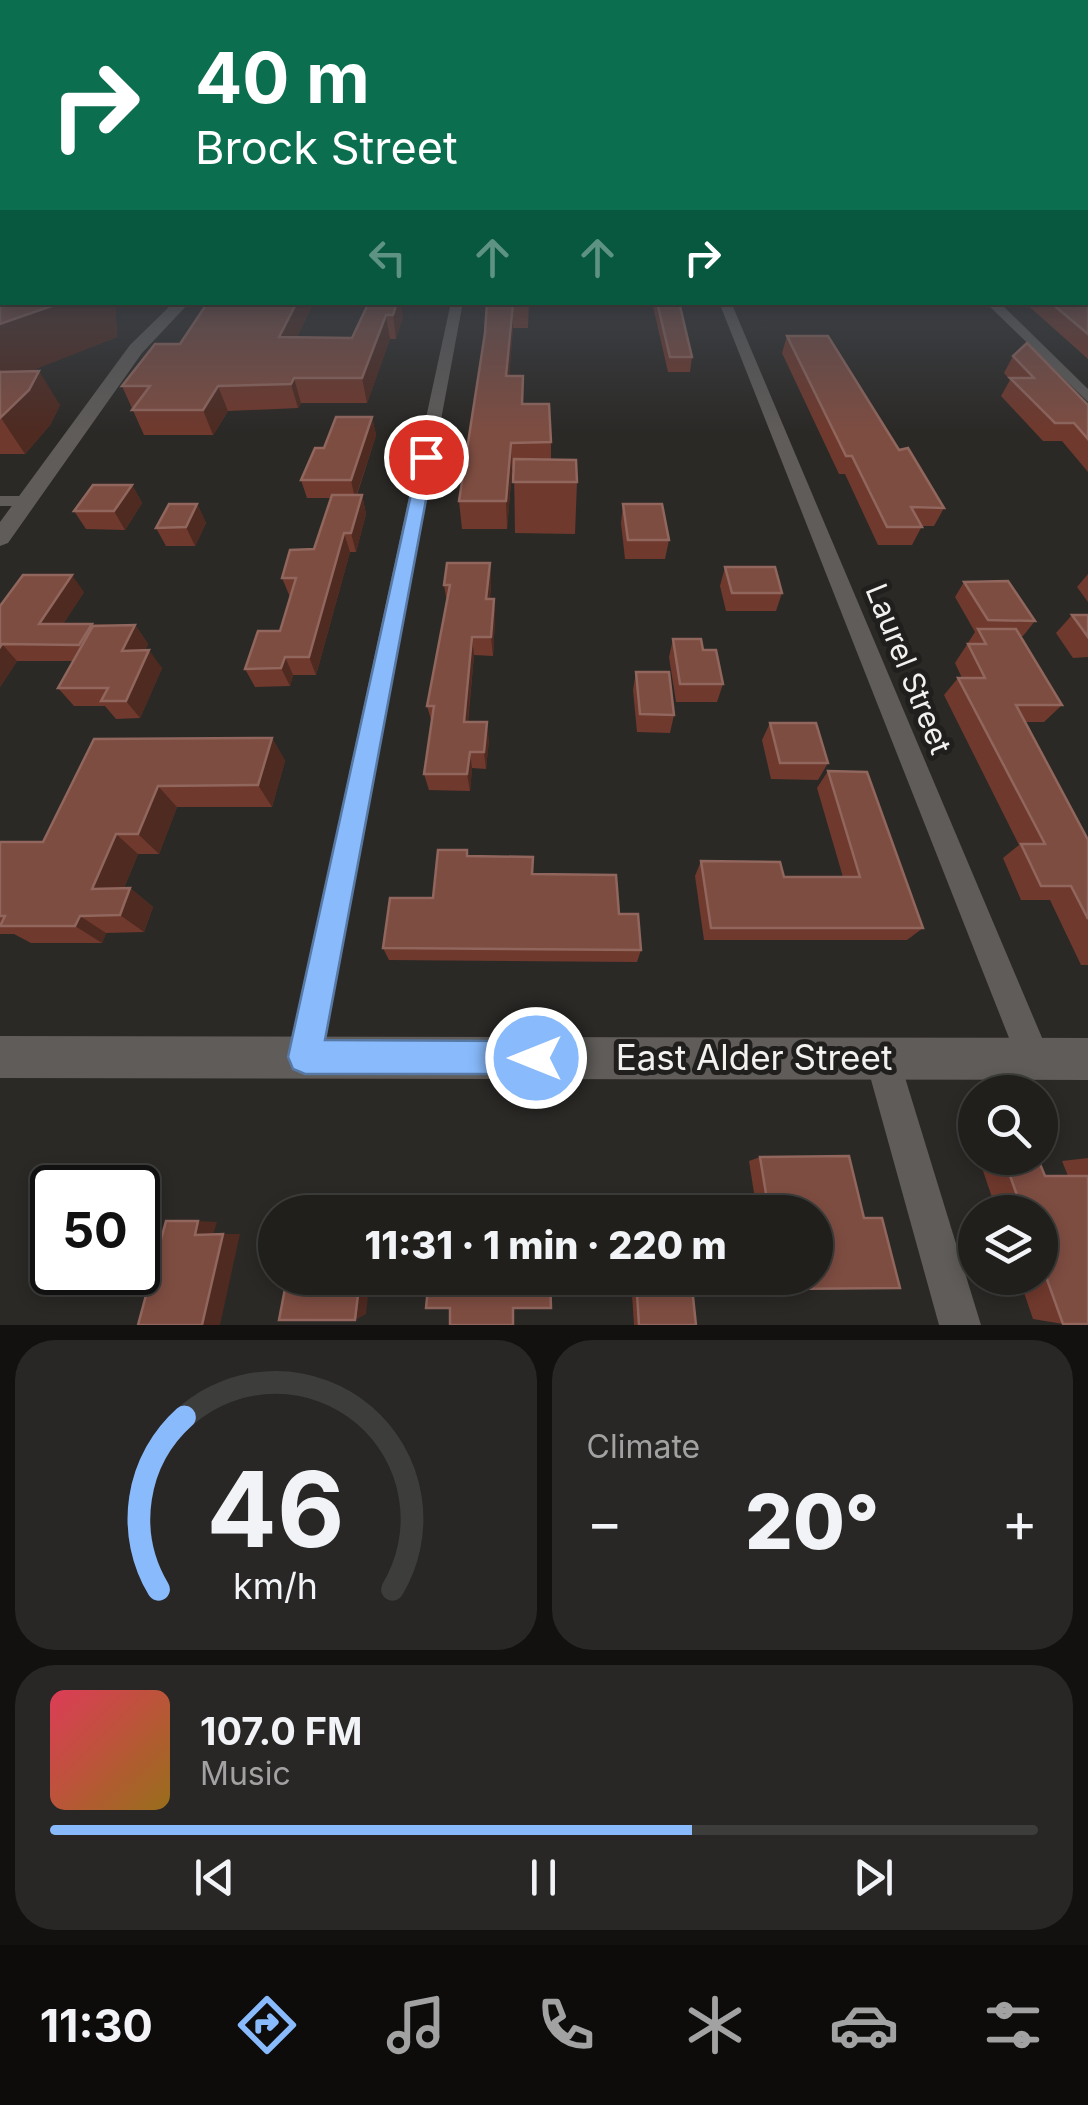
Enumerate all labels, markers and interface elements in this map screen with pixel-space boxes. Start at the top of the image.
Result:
text: 40 m [195,35,370,120]
icon: right [30,40,160,170]
text: Brock Street [195,120,458,175]
icon: left [360,230,415,285]
icon: ahead [465,230,520,285]
icon: ahead [570,230,625,285]
icon: right [675,230,730,285]
pin [384,415,469,500]
icon: arrive [399,430,454,485]
street label: Laurel Street [858,578,959,759]
position arrow [484,1006,588,1110]
street label: East Alder Street [616,1036,892,1078]
map controls [958,1075,1058,1295]
button: search [958,1075,1058,1175]
speed limit sign: 50 [30,1165,160,1295]
button: layers [958,1195,1058,1295]
text: 11:31 · 1 min · 220 m [364,1222,727,1268]
text: Climate [587,1427,700,1466]
text: 46 [207,1446,345,1572]
text: 20° [745,1476,879,1567]
text: − [587,1489,623,1555]
text: + [1002,1489,1038,1555]
text: km/h [233,1564,318,1608]
text: 107.0 FM [200,1708,363,1754]
text: Music [200,1754,291,1793]
icon: previous [187,1850,242,1905]
icon: pause [516,1850,571,1905]
icon: next [846,1850,901,1905]
icon: directions [232,1990,302,2060]
icon: music [381,1990,451,2060]
icon: phone [531,1990,601,2060]
icon: climate [680,1990,750,2060]
icon: car [829,1990,899,2060]
icon: filters [978,1990,1048,2060]
text: 11:30 [40,1998,153,2053]

